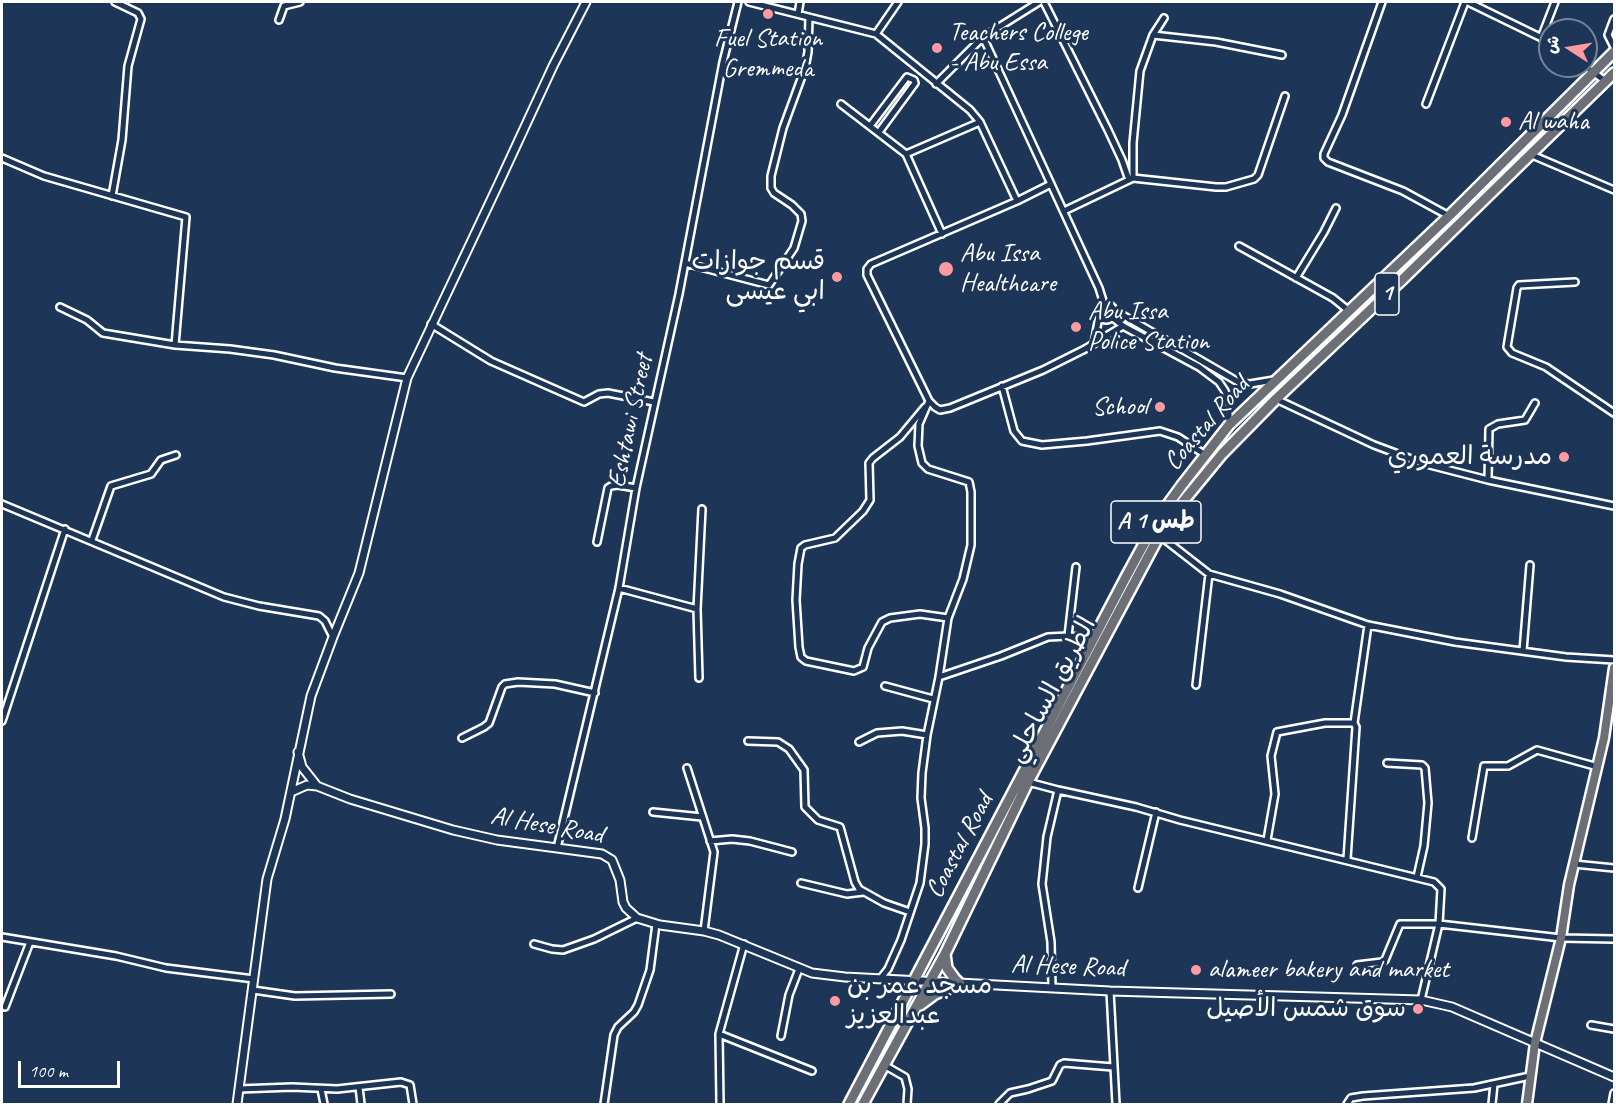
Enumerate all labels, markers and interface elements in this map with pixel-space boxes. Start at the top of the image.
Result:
marker: Fuel Station Gremmeda [761,7,775,21]
place label: Teachers College - Abu Essa [949,17,1088,78]
north arrow [1538,18,1598,78]
place label: Fuel Station Gremmeda [714,23,822,84]
text: ش [1541,34,1564,55]
marker: Teachers College - Abu Essa [930,41,944,55]
place label: Al waha [1518,106,1589,138]
marker: Al waha [1499,115,1513,129]
place label: Abu Issa Healthcare [960,238,1056,300]
place label: قسم جوازات ابي عيسى [692,246,825,308]
marker: Abu Issa Healthcare [937,260,955,278]
marker: قسم جوازات ابي عيسى [830,270,844,284]
road number: 1 [1375,273,1399,315]
place label: Abu Issa Police Station [1088,296,1209,358]
marker: Abu Issa Police Station [1069,320,1083,334]
street label: Eshtawi Street [602,352,660,490]
street label: Coastal Road [1158,371,1256,477]
place label: School [1092,391,1148,423]
marker: School [1153,400,1167,414]
place label: مدرسة العموري [1387,441,1552,473]
marker: مدرسة العموري [1557,450,1571,464]
road number: A 1 طس [1111,501,1201,543]
street label: الطريق الساحلي [1001,612,1103,768]
street label: Coastal Road [919,788,1001,904]
street label: Al Hese Road [488,801,606,851]
street label: Al Hese Road [1011,949,1125,985]
place label: alameer bakery and market [1208,954,1449,986]
marker: alameer bakery and market [1189,963,1203,977]
place label: مسجد عمر بن عبدالعزيز [847,970,992,1032]
place label: سوق شمس الأصيل [1206,993,1406,1025]
marker: مسجد عمر بن عبدالعزيز [828,994,842,1008]
marker: سوق شمس الأصيل [1411,1002,1425,1016]
scale bar [21,1049,123,1087]
text: 100 m [29,1060,68,1082]

